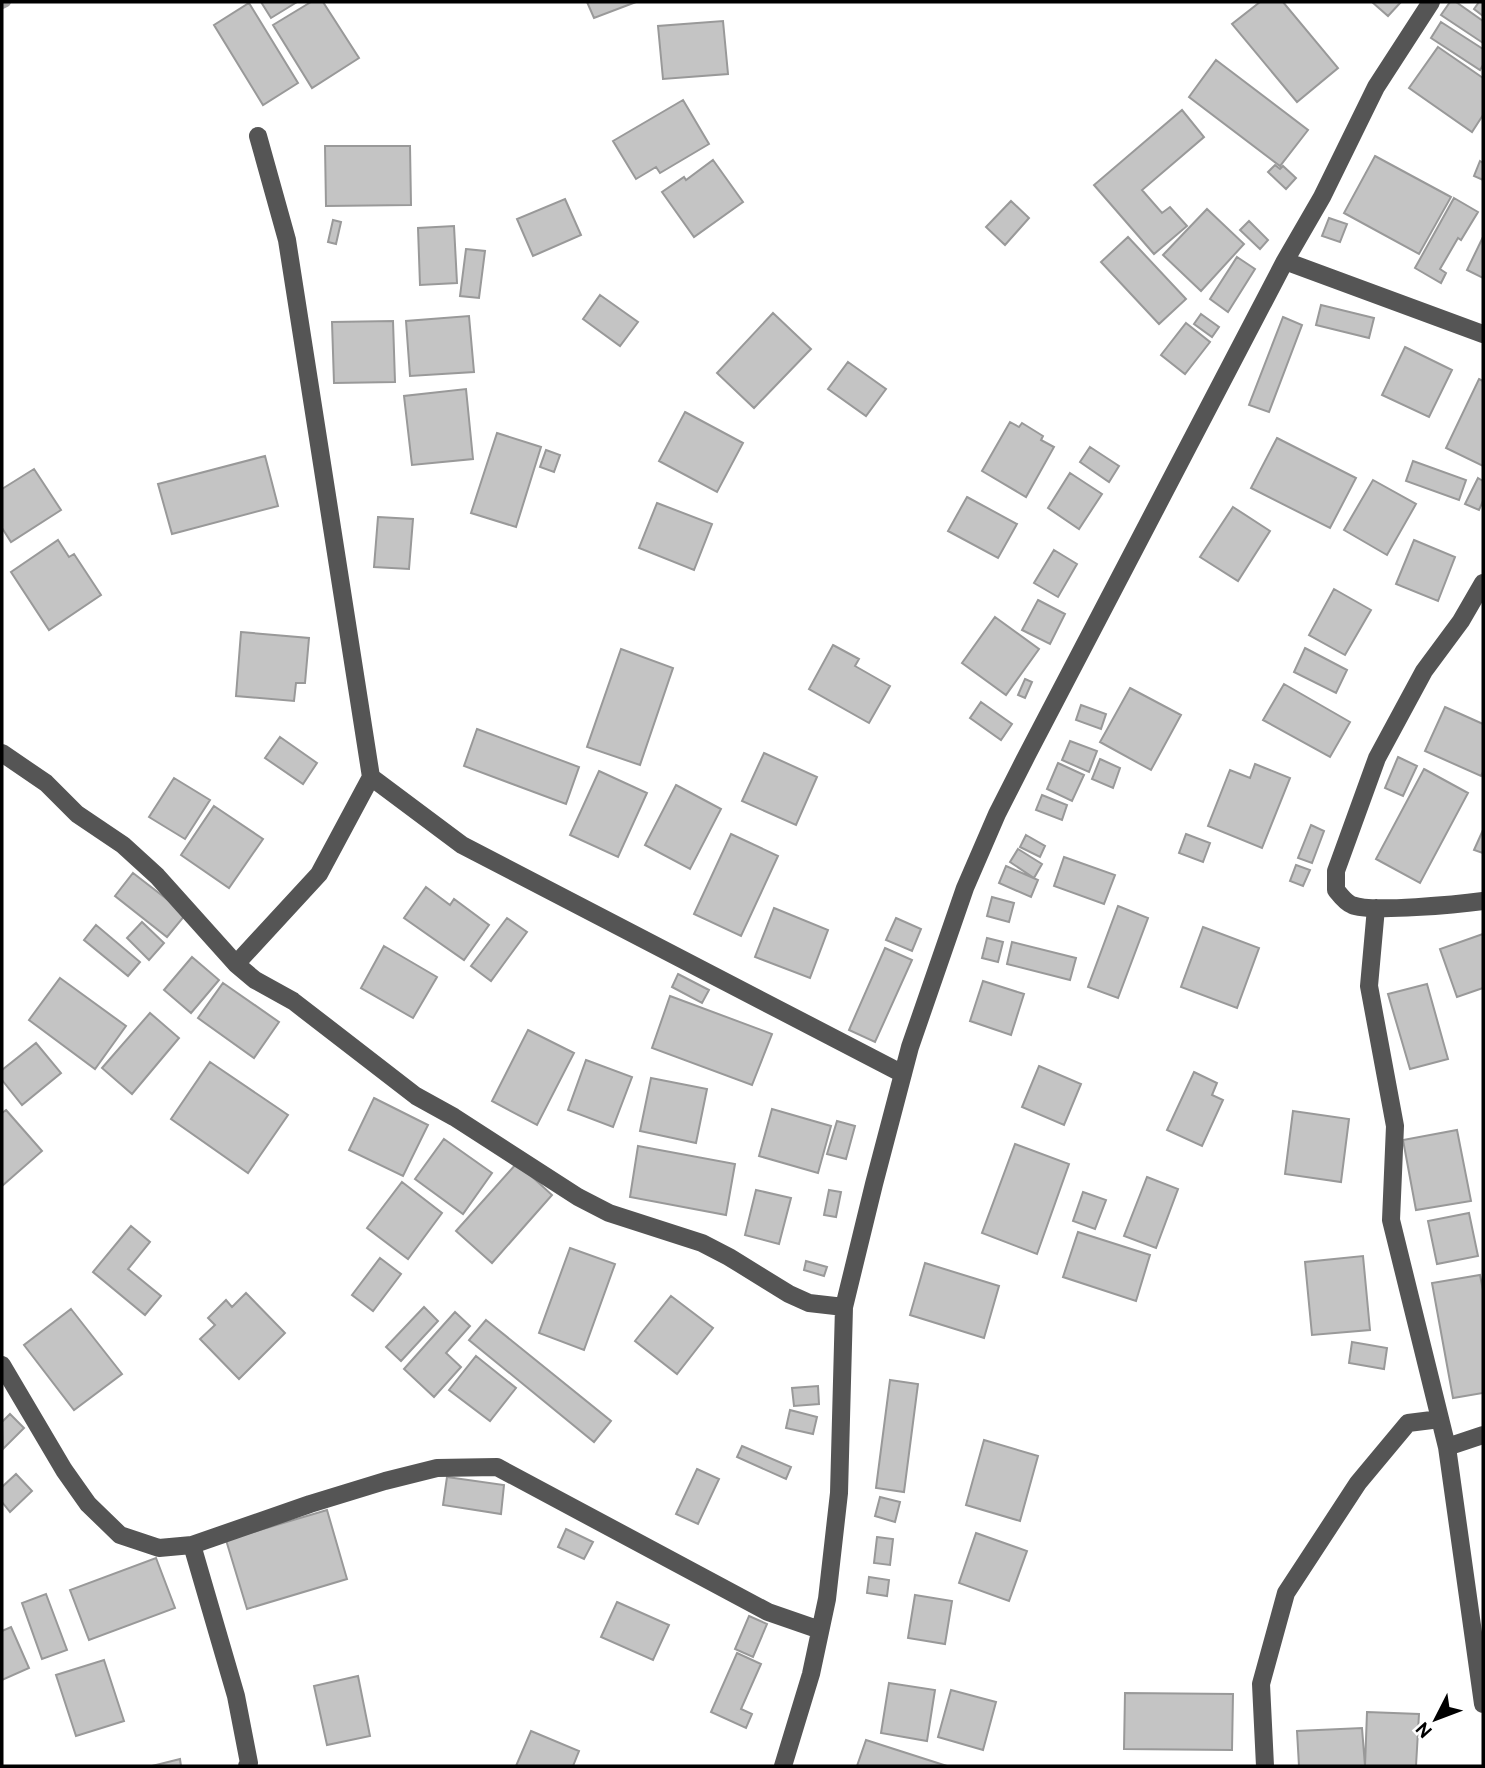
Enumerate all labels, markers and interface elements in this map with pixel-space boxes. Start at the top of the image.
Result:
north arrow [1401,1684,1471,1754]
text: N [1411,1716,1438,1742]

